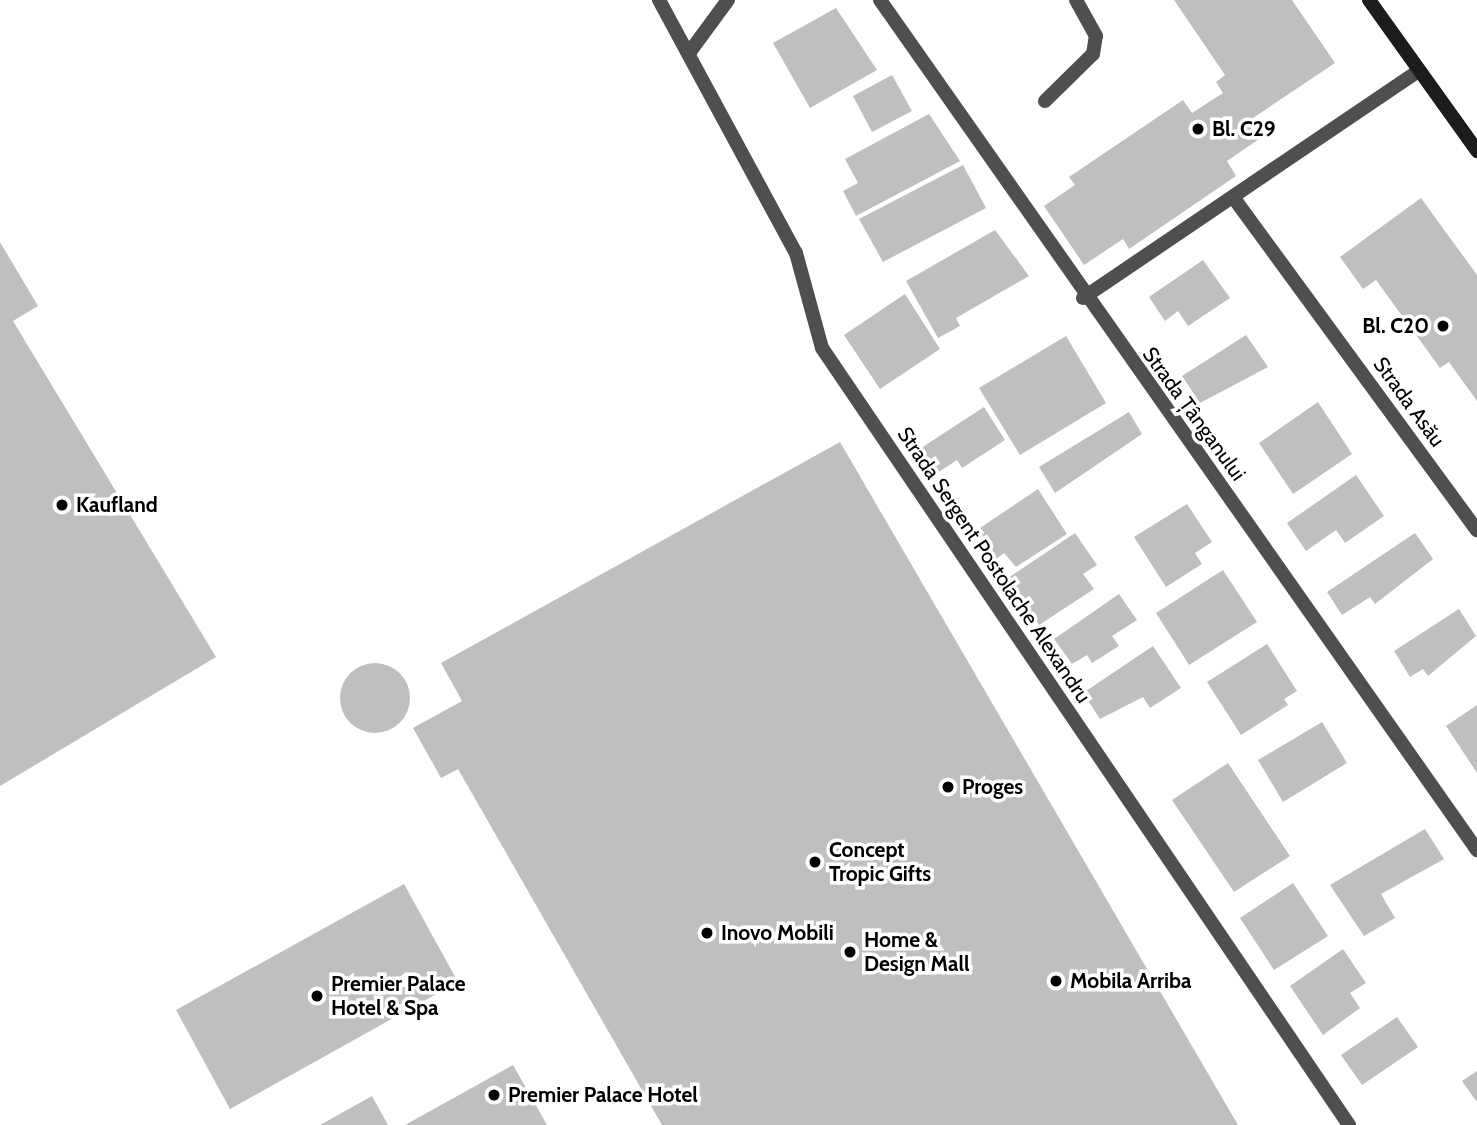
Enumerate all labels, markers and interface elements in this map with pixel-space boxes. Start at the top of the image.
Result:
place label: Bl. C29 [1212,116,1276,142]
marker: Bl. C29 [1190,121,1206,137]
place label: Bl. C20 [1362,313,1429,339]
marker: Bl. C20 [1435,318,1451,334]
street label: Strada Țânganului [1137,342,1251,486]
street label: Strada Asău [1368,352,1450,452]
street label: Strada Sergent Postolache Alexandru [892,422,1096,708]
place label: Kaufland [76,492,158,518]
marker: Kaufland [54,497,70,513]
place label: Proges [962,774,1023,800]
marker: Proges [940,779,956,795]
place label: Concept Tropic Gifts [829,837,931,887]
marker: Concept Tropic Gifts [807,854,823,870]
place label: Inovo Mobili [721,920,834,946]
marker: Inovo Mobili [699,925,715,941]
place label: Home & Design Mall [864,927,969,977]
marker: Home & Design Mall [842,944,858,960]
place label: Mobila Arriba [1070,968,1191,994]
place label: Premier Palace Hotel & Spa [331,971,466,1021]
marker: Mobila Arriba [1048,973,1064,989]
marker: Premier Palace Hotel & Spa [309,988,325,1004]
place label: Premier Palace Hotel [508,1082,698,1108]
marker: Premier Palace Hotel [486,1087,502,1103]

